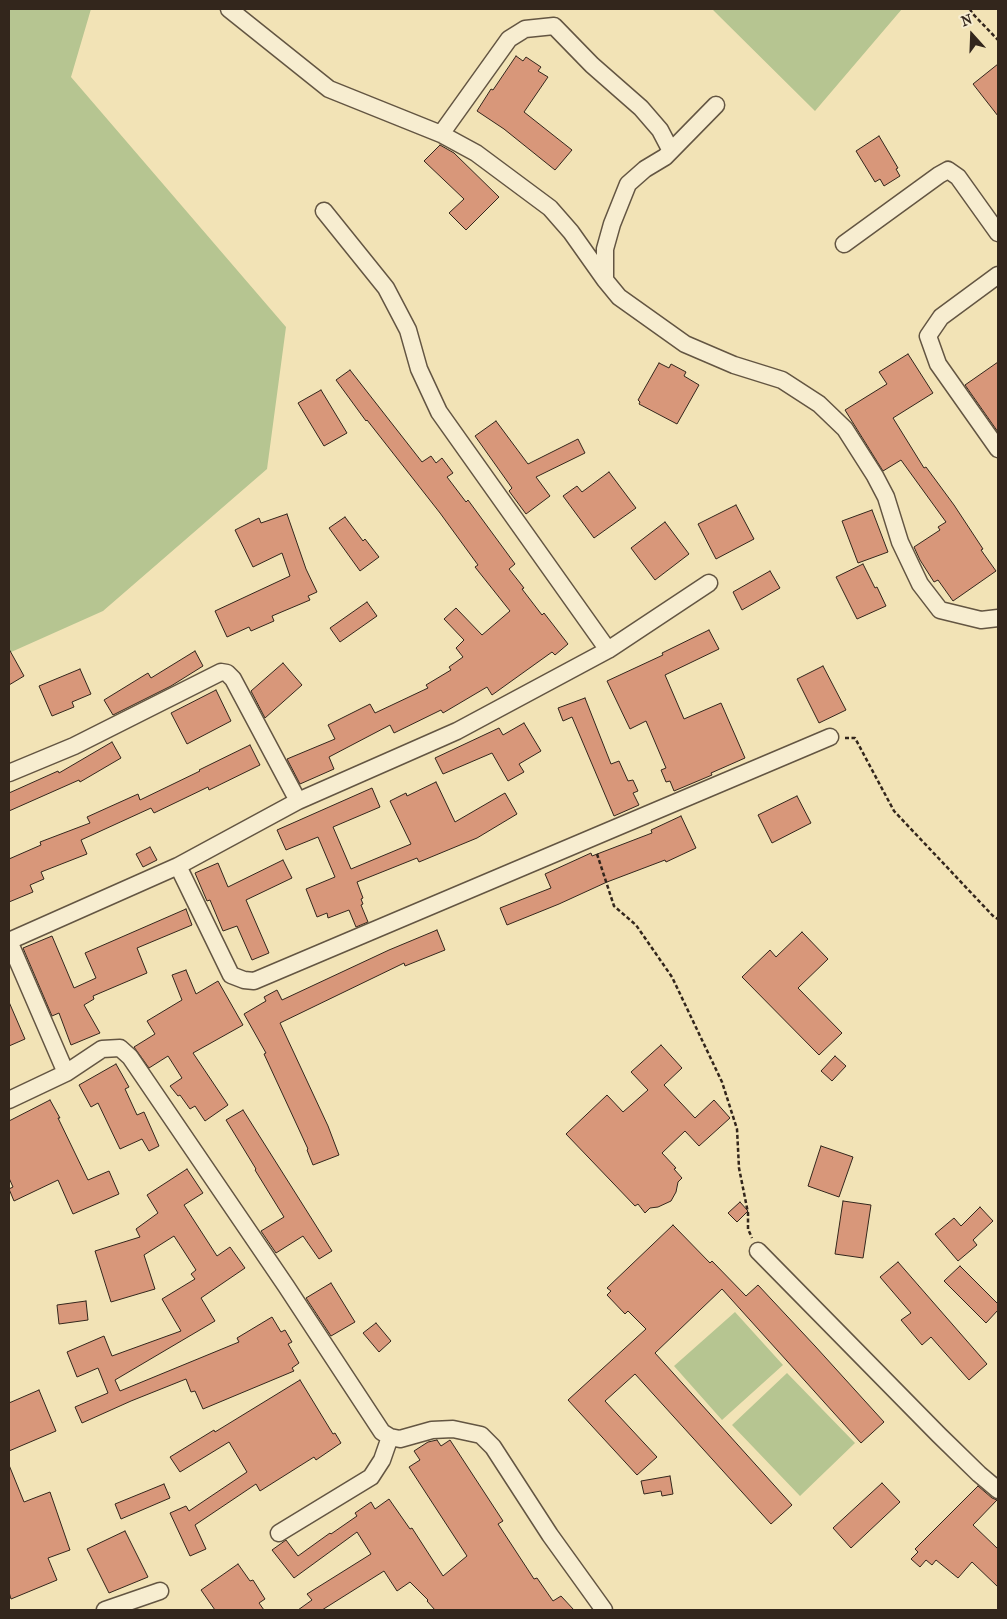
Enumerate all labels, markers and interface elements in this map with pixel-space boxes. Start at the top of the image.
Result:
north arrow [947,10,997,60]
text: N [959,11,975,30]

